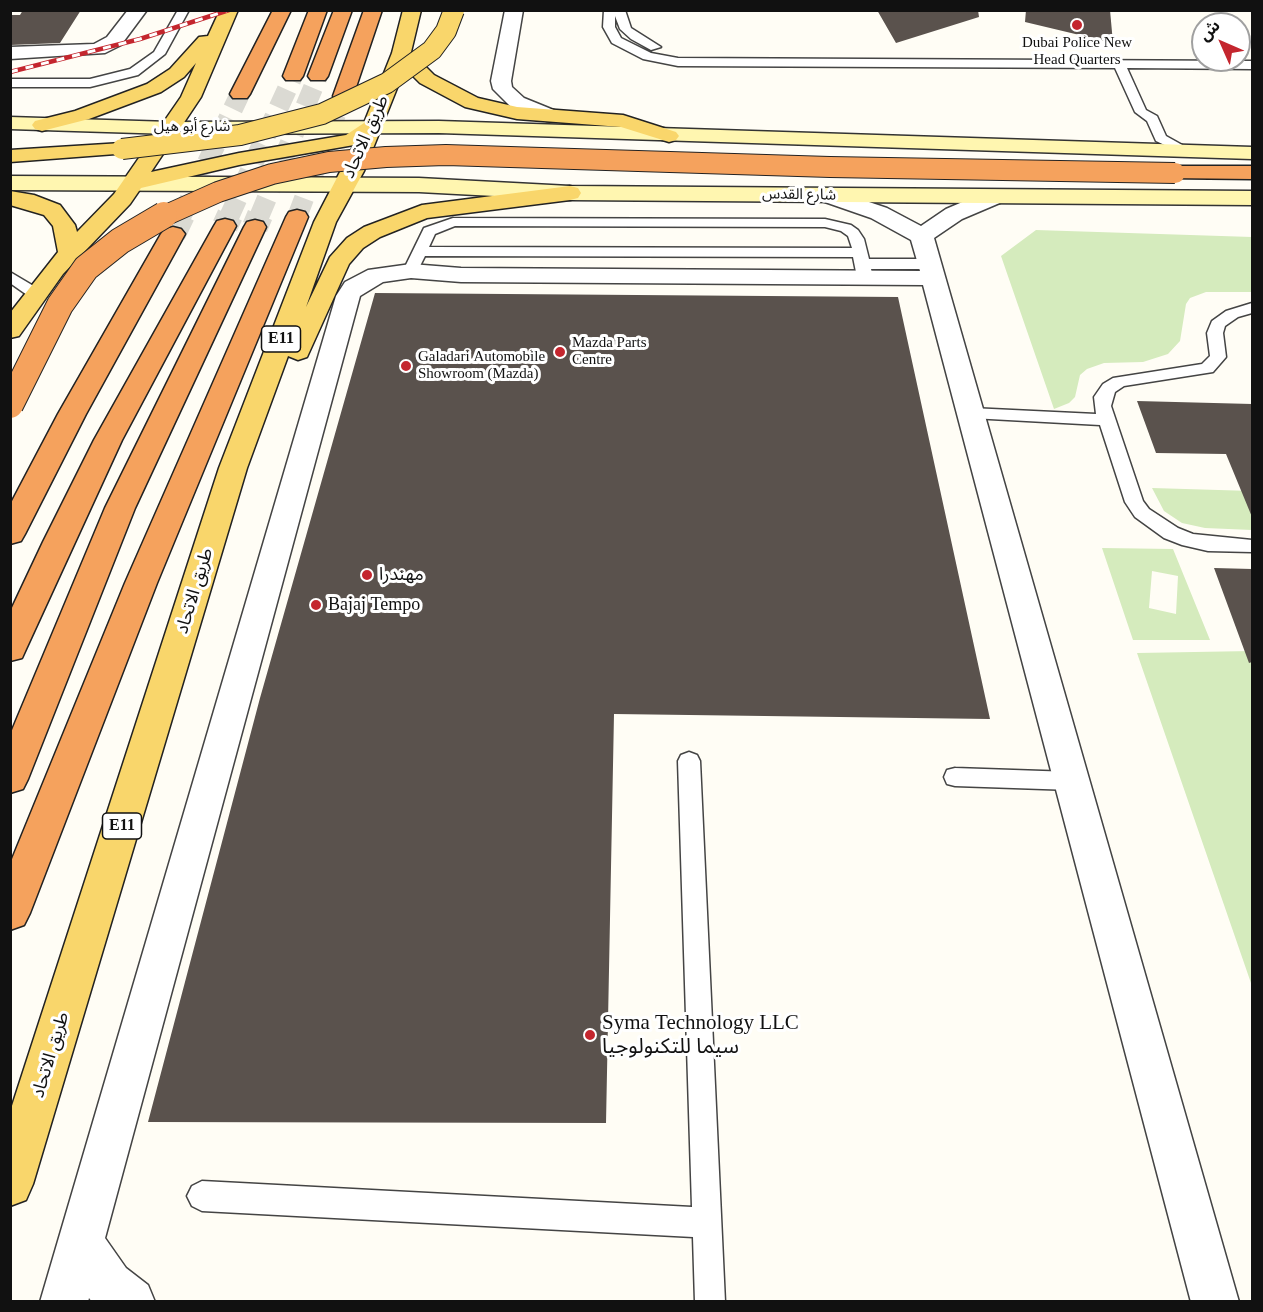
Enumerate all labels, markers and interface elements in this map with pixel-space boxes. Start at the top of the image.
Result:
north arrow [1191,12,1251,72]
text: ش [1196,17,1223,44]
marker: Dubai Police New Head Quarters [1070,18,1084,32]
place label: Dubai Police New Head Quarters [1022,34,1132,69]
street label: طريق الاتحاد [338,92,394,182]
street label: شارع أبو هيل [154,118,230,136]
street label: شارع القدس [762,185,836,205]
road number: E11 [262,326,300,352]
place label: Mazda Parts Centre [572,334,647,369]
marker: Mazda Parts Centre [553,345,567,359]
place label: Galadari Automobile Showroom (Mazda) [418,348,545,383]
marker: Galadari Automobile Showroom (Mazda) [399,359,413,373]
street label: طريق الاتحاد [172,545,218,637]
place label: مهندرا [379,564,424,586]
marker: مهندرا [360,568,374,582]
place label: Bajaj Tempo [328,594,420,616]
marker: Bajaj Tempo [309,598,323,612]
road number: E11 [102,813,142,839]
street label: طريق الاتحاد [28,1009,74,1101]
place label: Syma Technology LLC سيما للتكنولوجيا [602,1010,799,1060]
marker: Syma Technology LLC سيما للتكنولوجيا [583,1028,597,1042]

